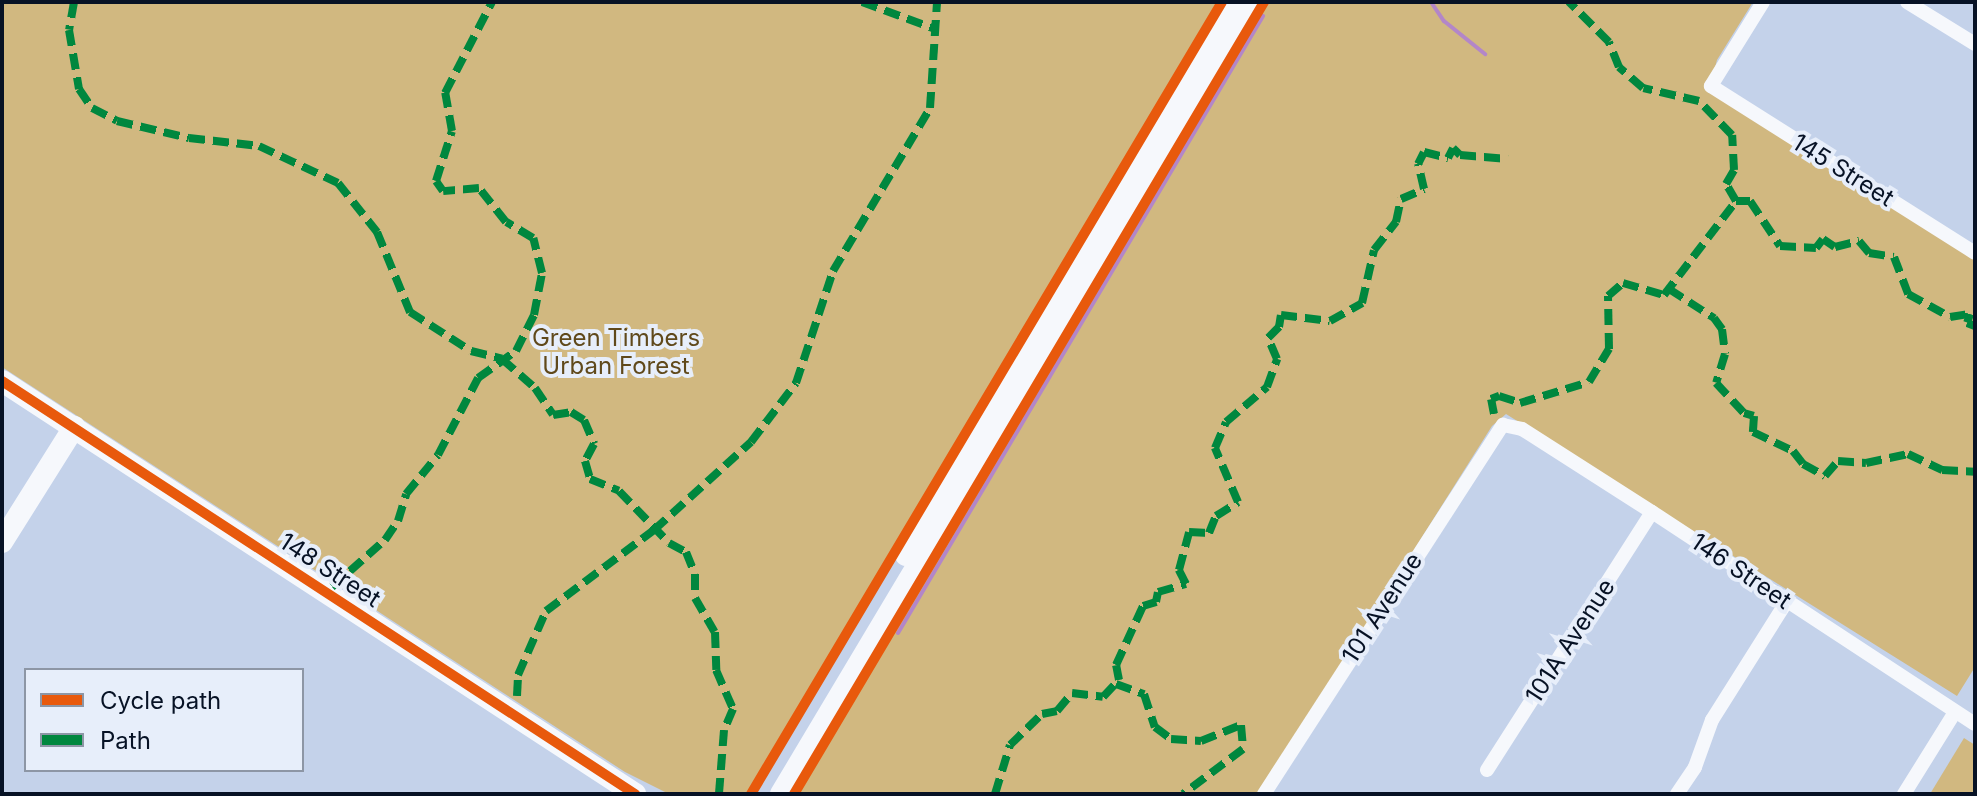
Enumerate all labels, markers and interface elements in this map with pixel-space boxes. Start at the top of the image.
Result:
street label: 145 Street [1787,127,1899,213]
park label: Green Timbers Urban Forest [532,324,700,380]
street label: 148 Street [274,527,386,613]
street label: 146 Street [1685,527,1797,615]
street label: 101 Avenue [1336,547,1428,669]
street label: 101A Avenue [1519,573,1621,709]
legend [24,668,304,772]
text: Cycle path [100,686,221,715]
text: Path [100,726,151,755]

